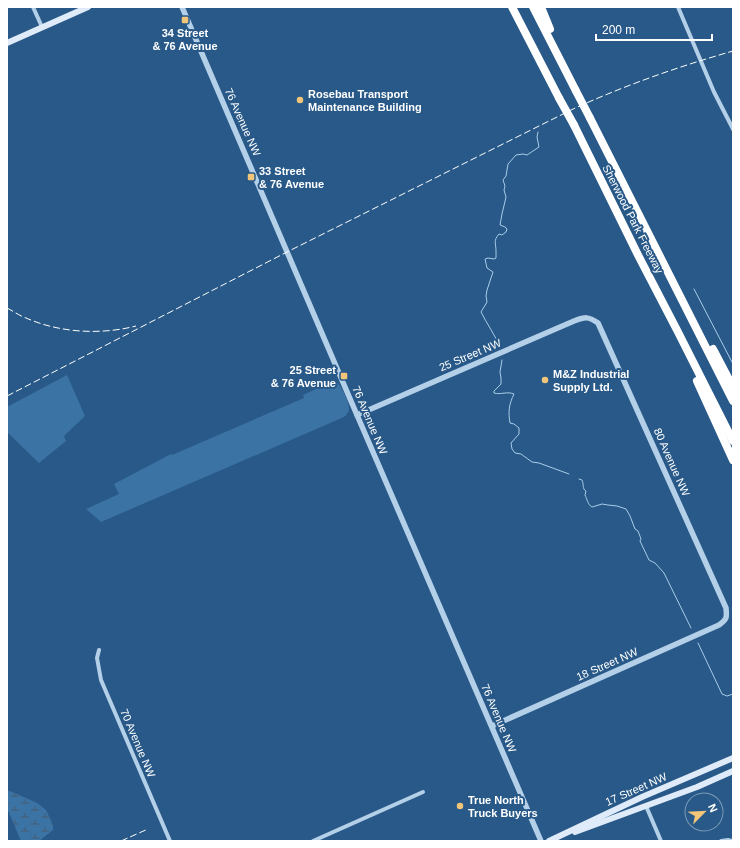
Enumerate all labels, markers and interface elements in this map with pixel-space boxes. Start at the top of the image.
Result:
marker: 34 Street & 76 Avenue [180,15,190,25]
scale bar [596,16,712,42]
text: 200 m [602,23,635,37]
place label: 34 Street & 76 Avenue [152,27,218,52]
street label: 76 Avenue NW [223,86,264,158]
place label: Rosebau Transport Maintenance Building [308,88,422,113]
marker: Rosebau Transport Maintenance Building [295,95,305,105]
street label: Sherwood Park Freeway [600,163,666,276]
place label: 33 Street & 76 Avenue [259,165,324,190]
marker: 33 Street & 76 Avenue [246,172,256,182]
street label: 25 Street NW [437,336,503,373]
place label: 25 Street & 76 Avenue [271,364,336,389]
place label: M&Z Industrial Supply Ltd. [553,368,629,393]
marker: 25 Street & 76 Avenue [339,371,349,381]
marker: M&Z Industrial Supply Ltd. [540,375,550,385]
street label: 76 Avenue NW [350,384,390,457]
street label: 80 Avenue NW [652,426,693,498]
street label: 18 Street NW [574,645,640,683]
street label: 76 Avenue NW [479,682,519,755]
street label: 70 Avenue NW [118,707,158,780]
street label: 17 Street NW [603,770,669,808]
north arrow [684,792,724,832]
place label: True North Truck Buyers [468,794,538,819]
marker: True North Truck Buyers [455,801,465,811]
text: N [706,802,720,814]

